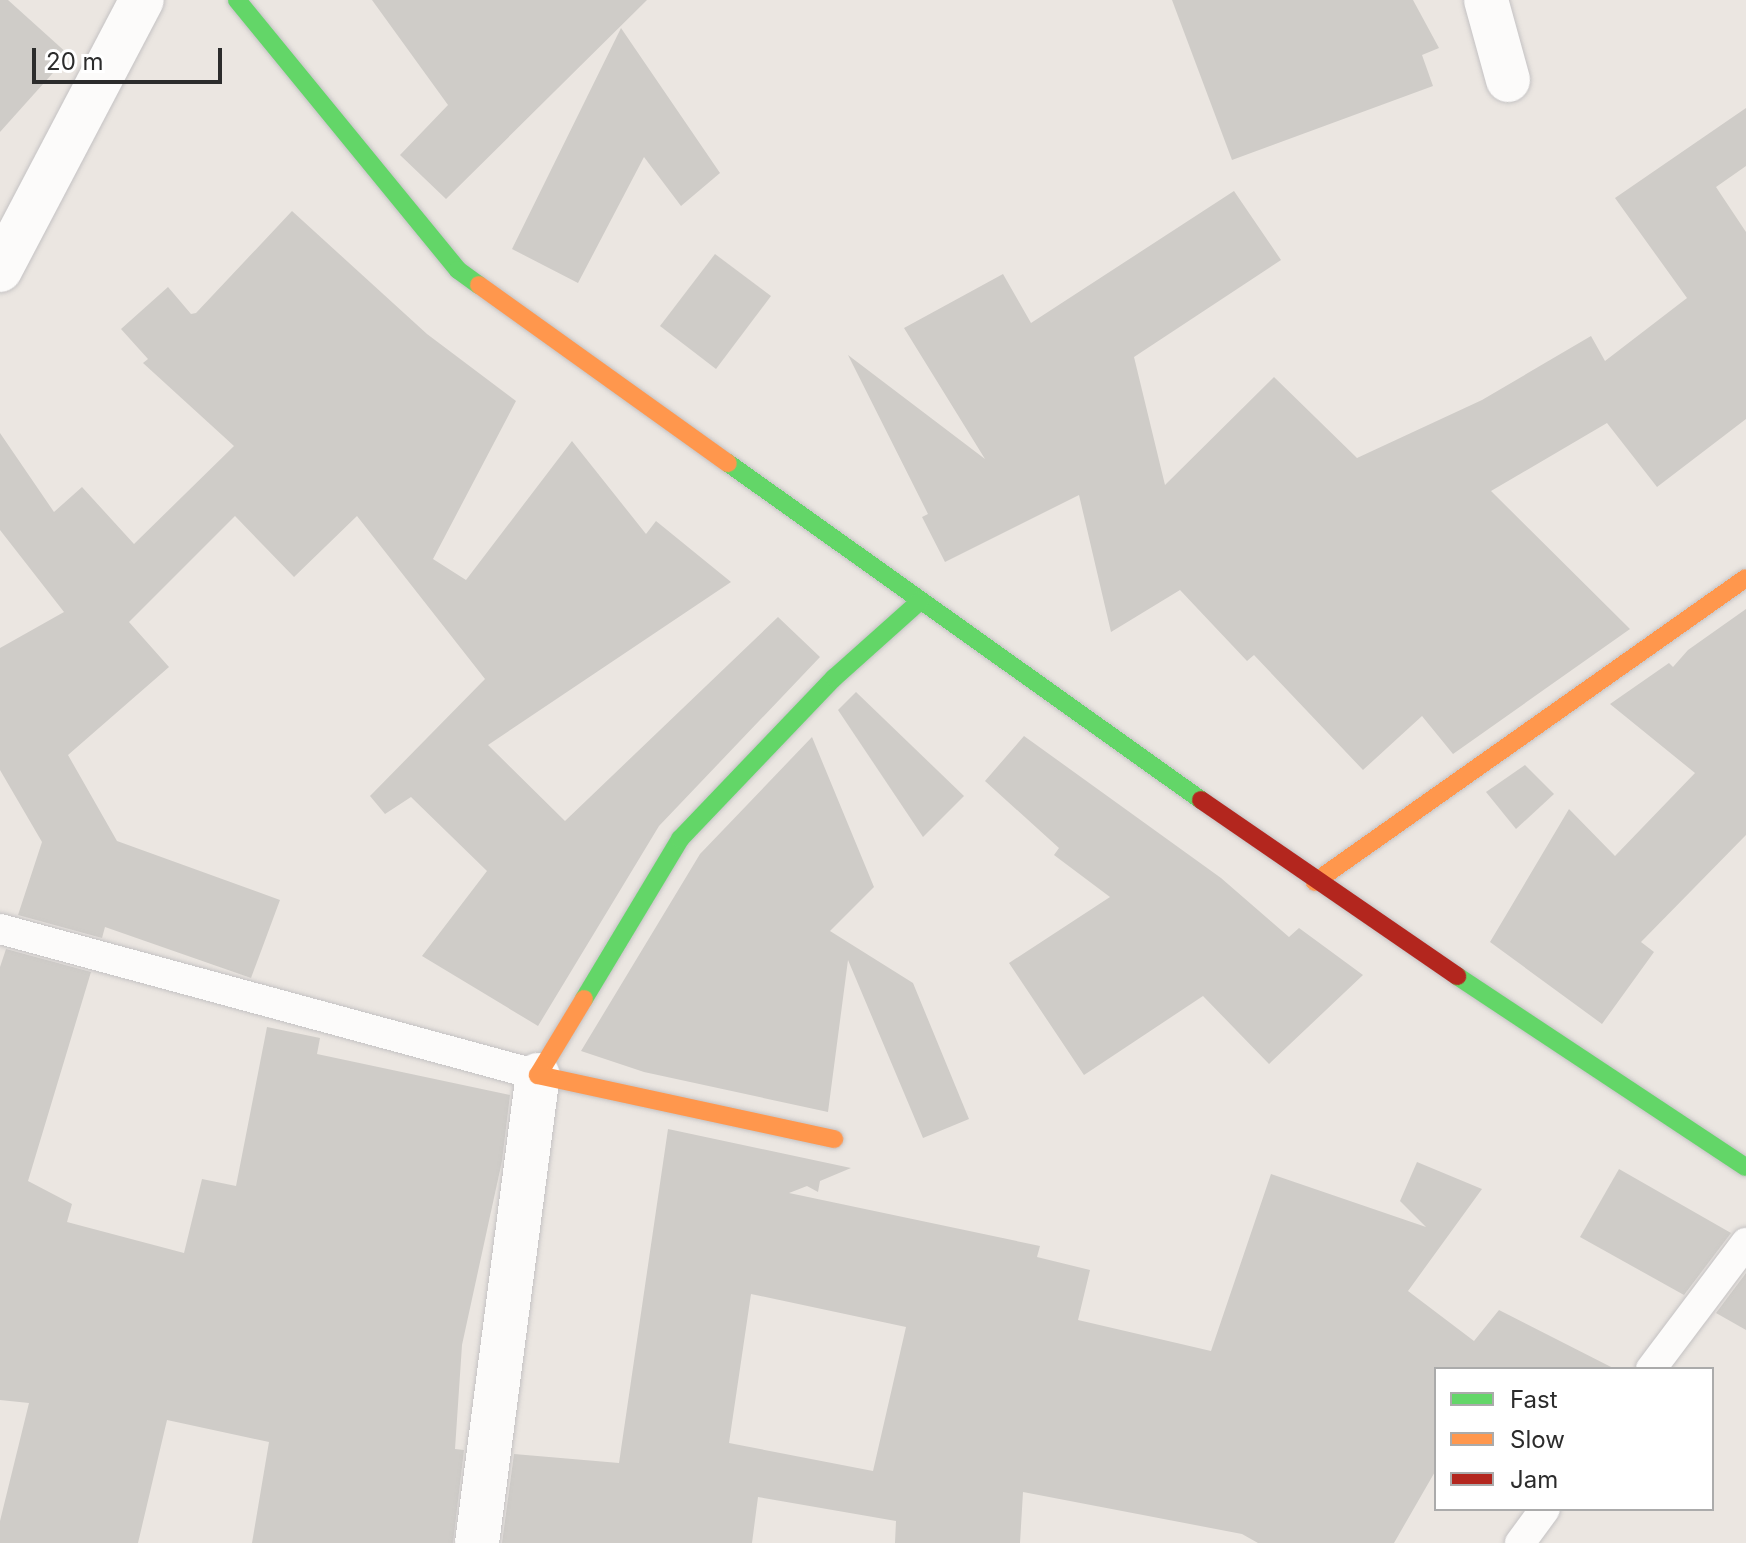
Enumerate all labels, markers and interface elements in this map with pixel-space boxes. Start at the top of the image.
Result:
scale bar [36,32,226,82]
text: 20 m [46,47,104,76]
legend [1434,1367,1714,1511]
text: Fast [1510,1385,1558,1414]
text: Slow [1510,1425,1565,1454]
text: Jam [1510,1465,1558,1494]

